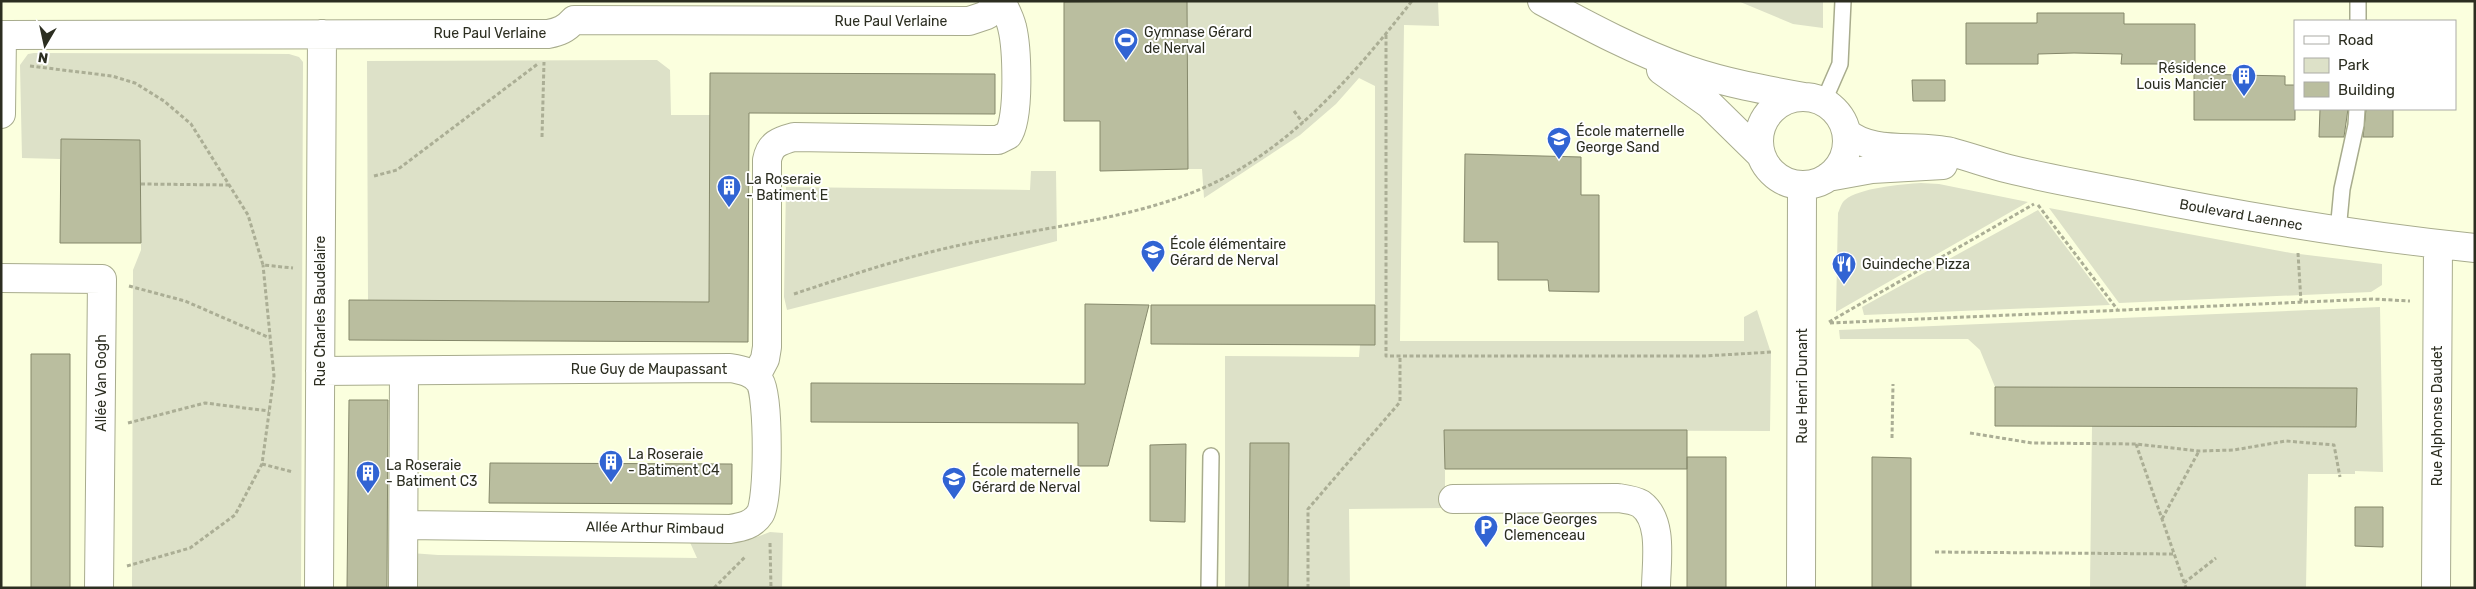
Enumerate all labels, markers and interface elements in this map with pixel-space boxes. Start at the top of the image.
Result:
street label: Rue Paul Verlaine [835,13,948,30]
north arrow [20,20,70,70]
legend [2294,20,2456,110]
place label: Gymnase Gérard de Nerval [1144,24,1252,57]
street label: Rue Paul Verlaine [434,25,547,42]
sports icon: Gymnase Gérard de Nerval [1113,27,1139,61]
text: Road [2338,31,2374,49]
text: N [37,48,49,67]
text: Park [2338,56,2369,74]
place label: Résidence Louis Mancier [2136,60,2227,93]
building icon: Résidence Louis Mancier [2231,63,2257,97]
text: Building [2338,81,2395,99]
place label: École maternelle George Sand [1576,122,1685,156]
school or university icon: École maternelle George Sand [1546,126,1572,160]
place label: La Roseraie - Batiment E [746,171,828,204]
building icon: La Roseraie - Batiment E [716,174,742,208]
street label: Boulevard Laennec [2178,196,2304,234]
street label: Rue Charles Baudelaire [312,235,329,386]
place label: École élémentaire Gérard de Nerval [1170,235,1286,269]
school or university icon: École élémentaire Gérard de Nerval [1140,239,1166,273]
restaurant icon: Guindeche Pizza [1831,251,1857,285]
place label: Guindeche Pizza [1862,256,1970,273]
street label: Rue Henri Dunant [1794,328,1811,444]
street label: Allée Van Gogh [93,334,110,432]
street label: Rue Alphonse Daudet [2429,345,2446,486]
street label: Rue Guy de Maupassant [571,361,728,378]
place label: La Roseraie - Batiment C4 [628,446,720,479]
building icon: La Roseraie - Batiment C4 [598,449,624,483]
place label: La Roseraie - Batiment C3 [386,457,477,490]
building icon: La Roseraie - Batiment C3 [355,460,381,494]
place label: École maternelle Gérard de Nerval [972,462,1081,496]
school or university icon: École maternelle Gérard de Nerval [941,466,967,500]
place label: Place Georges Clemenceau [1504,511,1597,544]
parking icon: Place Georges Clemenceau [1473,514,1499,548]
street label: Allée Arthur Rimbaud [586,518,724,538]

